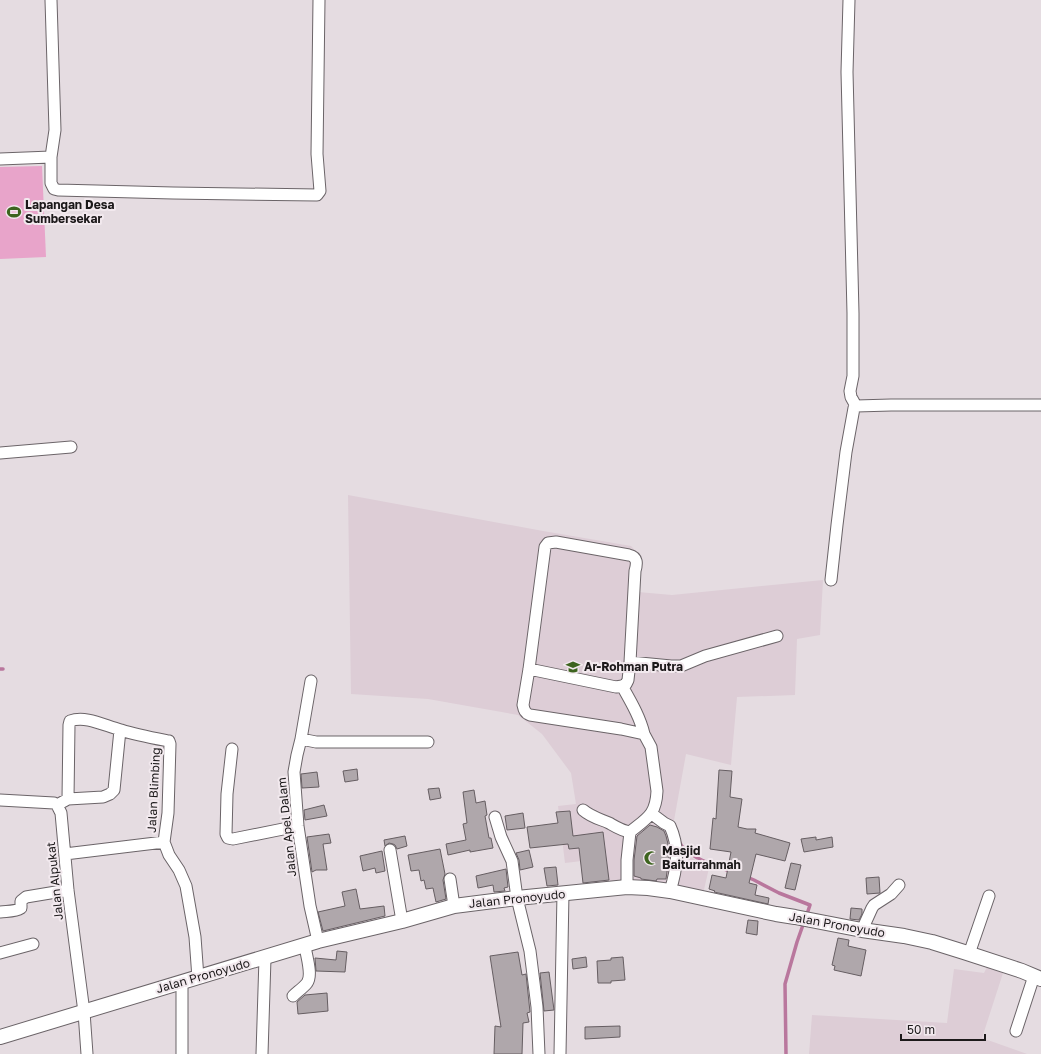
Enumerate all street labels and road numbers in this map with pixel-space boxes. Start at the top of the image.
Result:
street label: Jalan Blimbing [144,747,163,833]
street label: Jalan Apel Dalam [274,776,299,878]
street label: Jalan Alpukat [43,841,66,921]
street label: Jalan Pronoyudo [468,886,566,911]
street label: Jalan Pronoyudo [788,909,886,940]
street label: Jalan Pronoyudo [154,955,252,996]

